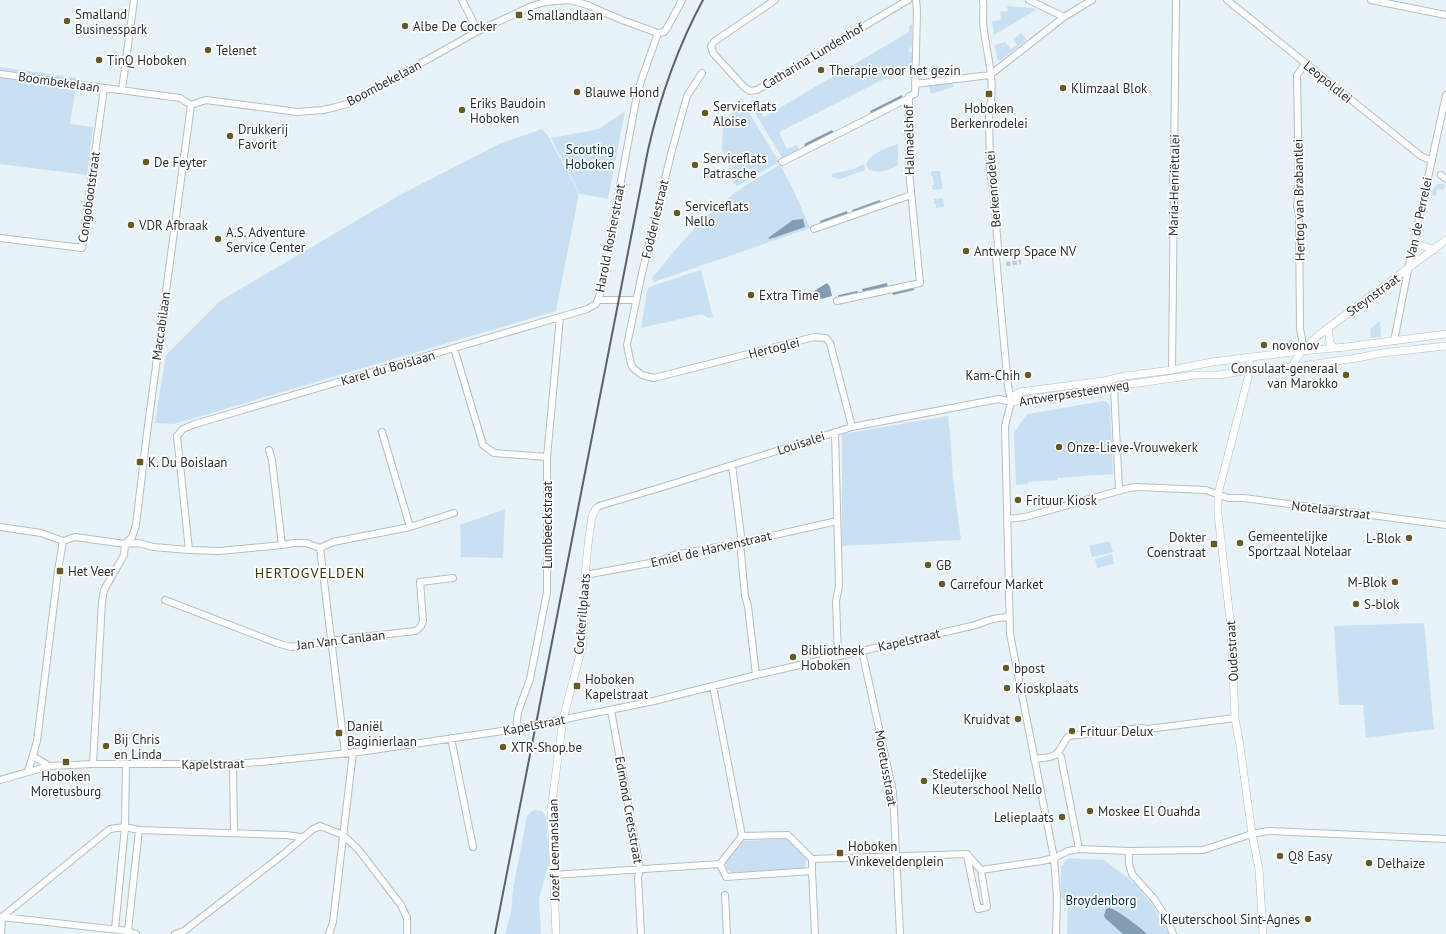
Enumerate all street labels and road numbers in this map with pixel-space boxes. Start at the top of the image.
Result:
street label: Catharina Lundenhof [759,18,868,93]
street label: Boombekelaan [344,56,424,110]
street label: Leopoldlei [1300,57,1356,107]
street label: Boombekelaan [17,68,101,96]
street label: Halmaelshof [900,104,918,175]
street label: Maria-Henriëttalei [1165,134,1183,236]
street label: Hertog van Brabantlei [1289,139,1309,261]
street label: Congobootstraat [74,150,104,244]
street label: Berkenrodelei [981,150,1005,228]
street label: Van de Perrelei [1402,175,1436,262]
street label: Fodderiestraat [638,177,672,260]
street label: Harold Rosherstraat [591,182,629,294]
street label: Steynstraat [1343,269,1404,320]
street label: Maccabilaan [148,291,174,361]
street label: Hertoglei [747,333,801,363]
street label: Karel du Boislaan [339,346,437,390]
street label: Antwerpsesteenweg [1018,376,1130,410]
street label: Louisalei [775,427,827,459]
street label: Lumbeeckstraat [539,481,556,569]
street label: Notelaarstraat [1291,497,1372,523]
street label: Emiel de Harvenstraat [649,527,773,571]
street label: Cockerillplaats [570,573,594,655]
street label: Oudestraat [1222,619,1242,682]
street label: Kapelstraat [876,624,942,655]
street label: Jan Van Canlaan [295,626,386,654]
street label: Kapelstraat [501,711,567,739]
street label: Moretusstraat [871,729,901,808]
street label: Kapelstraat [181,755,245,773]
street label: Edmond Cretsstraat [611,755,647,866]
street label: Jozef Leemanslaan [545,798,563,903]

